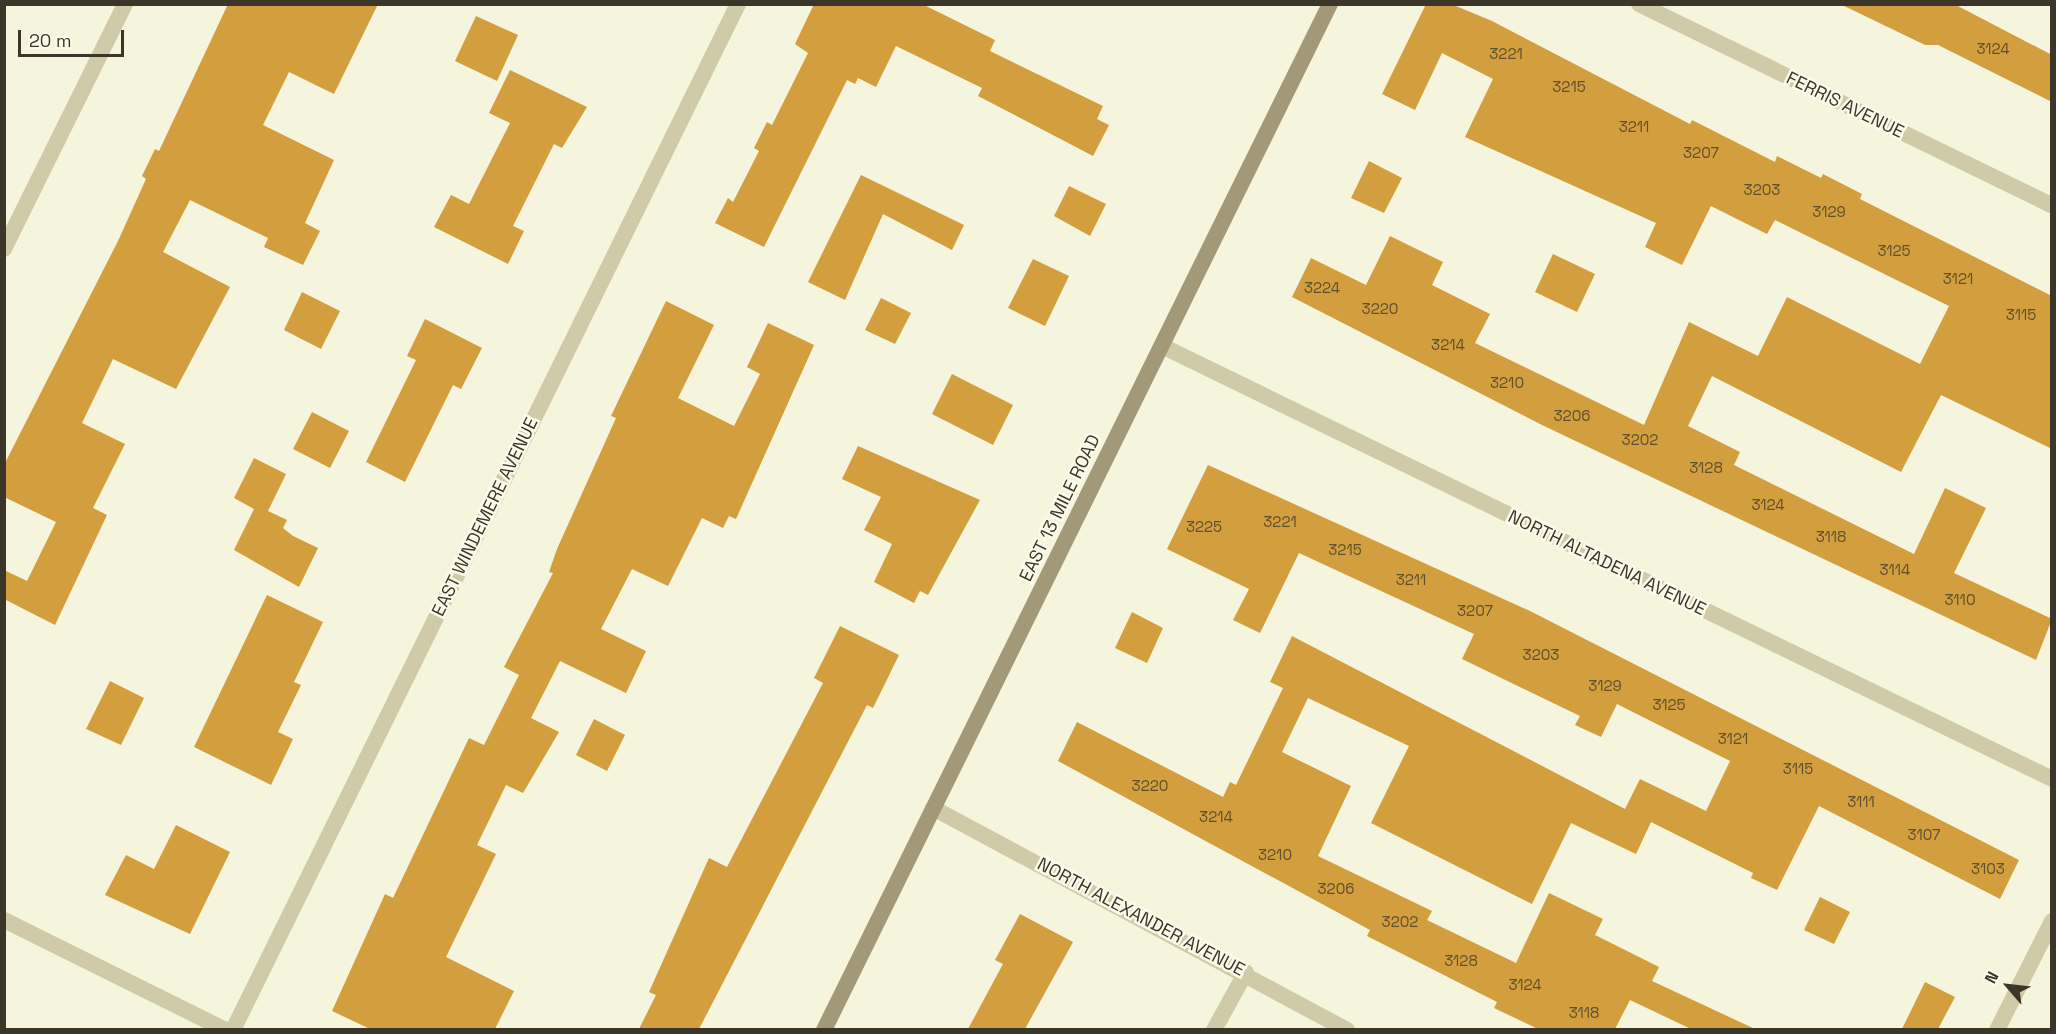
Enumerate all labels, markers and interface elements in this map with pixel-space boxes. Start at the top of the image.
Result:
scale bar [21,18,128,56]
text: 20 m [29,29,72,52]
house number: 3124 [1976,40,2010,58]
house number: 3221 [1489,45,1523,63]
street label: FERRIS AVENUE [1783,67,1907,143]
house number: 3215 [1552,78,1586,96]
house number: 3211 [1619,118,1649,136]
house number: 3207 [1683,144,1719,162]
house number: 3203 [1744,181,1780,199]
house number: 3129 [1812,203,1846,221]
house number: 3125 [1877,242,1911,260]
house number: 3121 [1943,270,1973,288]
house number: 3224 [1304,279,1340,297]
house number: 3220 [1362,300,1398,318]
house number: 3115 [2006,306,2036,324]
house number: 3214 [1431,336,1465,354]
house number: 3210 [1490,374,1524,392]
house number: 3206 [1554,407,1590,425]
street label: EAST WINDEMERE AVENUE [427,414,543,620]
street label: EAST 13 MILE ROAD [1015,431,1105,585]
house number: 3202 [1622,431,1658,449]
house number: 3128 [1689,459,1723,477]
house number: 3124 [1751,496,1785,514]
street label: NORTH ALTADENA AVENUE [1504,506,1710,620]
house number: 3221 [1263,513,1297,531]
house number: 3225 [1186,518,1222,536]
house number: 3118 [1816,528,1846,546]
house number: 3215 [1328,541,1362,559]
house number: 3114 [1880,561,1910,579]
house number: 3211 [1396,571,1426,589]
house number: 3110 [1945,591,1975,609]
house number: 3207 [1457,602,1493,620]
house number: 3203 [1523,646,1559,664]
house number: 3129 [1588,677,1622,695]
house number: 3125 [1652,696,1686,714]
house number: 3121 [1718,730,1748,748]
house number: 3115 [1783,760,1813,778]
house number: 3220 [1132,777,1168,795]
house number: 3111 [1847,793,1875,811]
house number: 3214 [1199,808,1233,826]
house number: 3107 [1908,826,1940,844]
house number: 3210 [1258,846,1292,864]
street label: NORTH ALEXANDER AVENUE [1033,853,1249,981]
house number: 3103 [1971,860,2005,878]
house number: 3206 [1318,880,1354,898]
house number: 3202 [1382,913,1418,931]
house number: 3128 [1444,952,1478,970]
north arrow [1978,956,2038,1016]
text: N [1980,968,2003,987]
house number: 3124 [1508,976,1542,994]
house number: 3118 [1569,1004,1599,1022]

